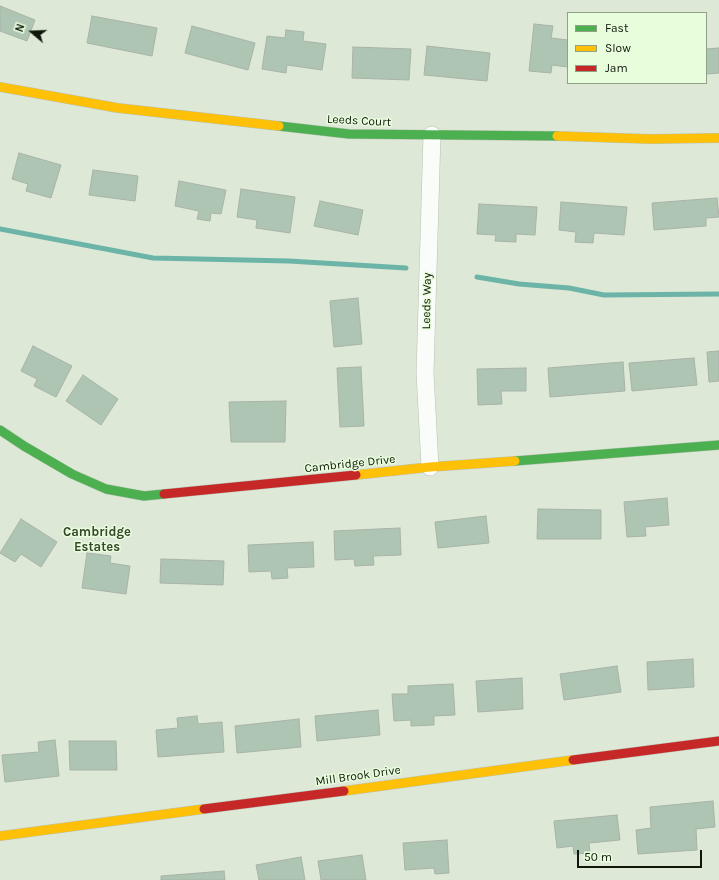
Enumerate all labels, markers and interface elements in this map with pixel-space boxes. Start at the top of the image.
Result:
north arrow [12,12,52,52]
legend [567,12,707,84]
text: Fast [605,21,628,35]
text: N [13,22,28,34]
text: Slow [605,41,631,55]
text: Jam [605,61,628,75]
street label: Leeds Court [327,112,391,130]
street label: Leeds Way [419,273,435,329]
street label: Cambridge Drive [304,452,396,476]
district label: Cambridge Estates [63,524,131,555]
street label: Mill Brook Drive [314,763,402,789]
scale bar [579,842,704,868]
text: 50 m [584,850,612,864]

